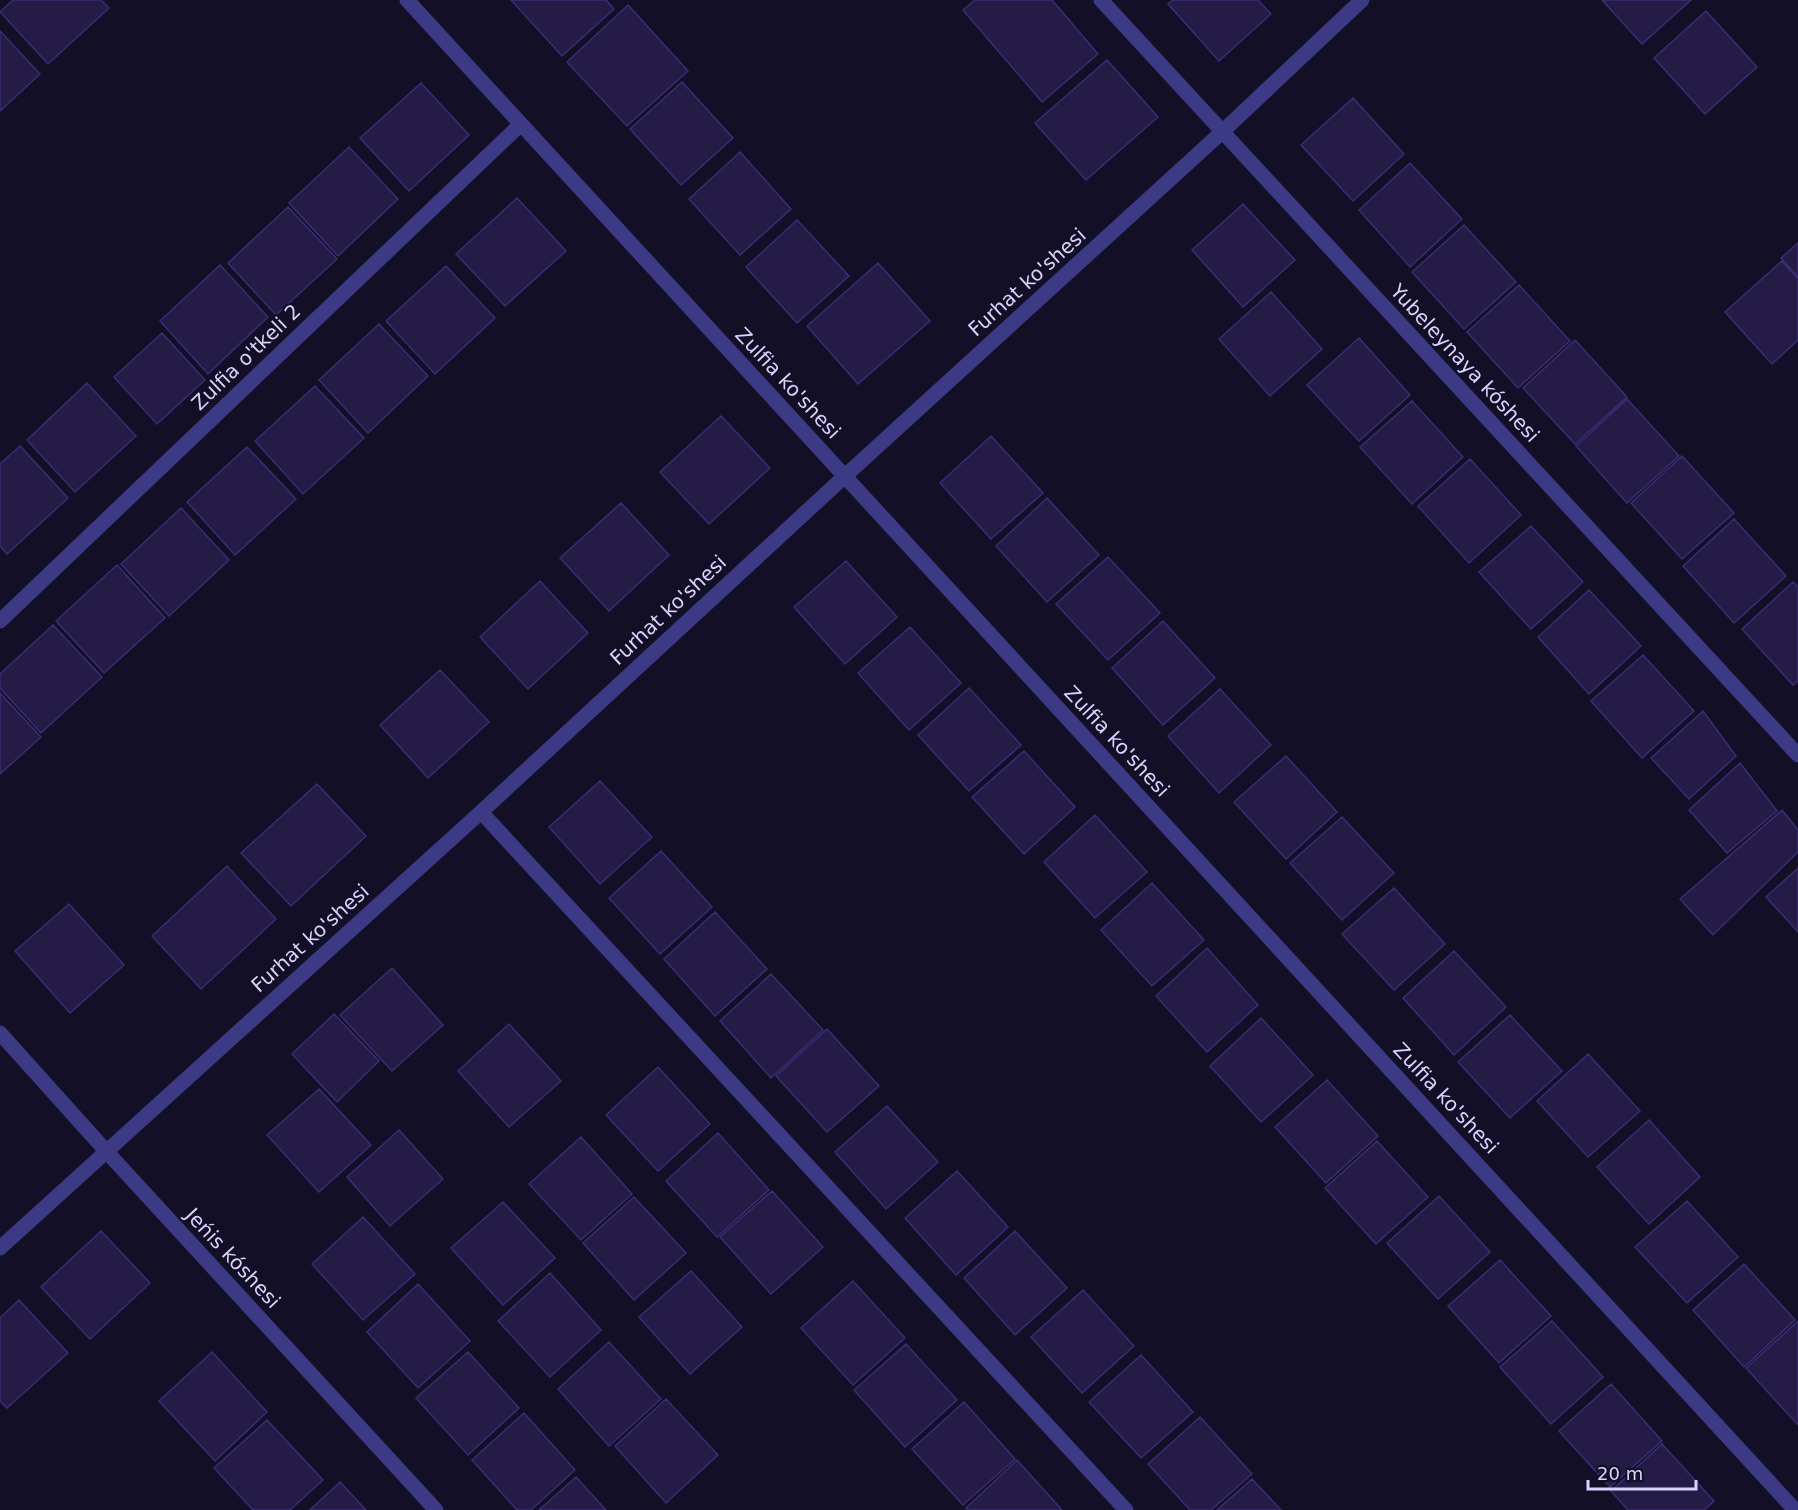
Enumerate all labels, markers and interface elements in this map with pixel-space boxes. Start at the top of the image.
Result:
street label: Furhat ko'shesi [963,223,1091,341]
street label: Yubeleynaya kóshesi [1385,278,1544,447]
street label: Zulfia o'tkeli 2 [187,299,305,415]
street label: Zulfia ko'shesi [730,322,846,444]
street label: Furhat ko'shesi [605,550,731,670]
street label: Zulfia ko'shesi [1059,680,1175,802]
street label: Furhat ko'shesi [246,879,374,997]
street label: Zulfia ko'shesi [1388,1037,1504,1159]
street label: Jeńis kóshesi [179,1202,285,1313]
scale bar [1588,1453,1696,1491]
text: 20 m [1597,1463,1643,1484]

